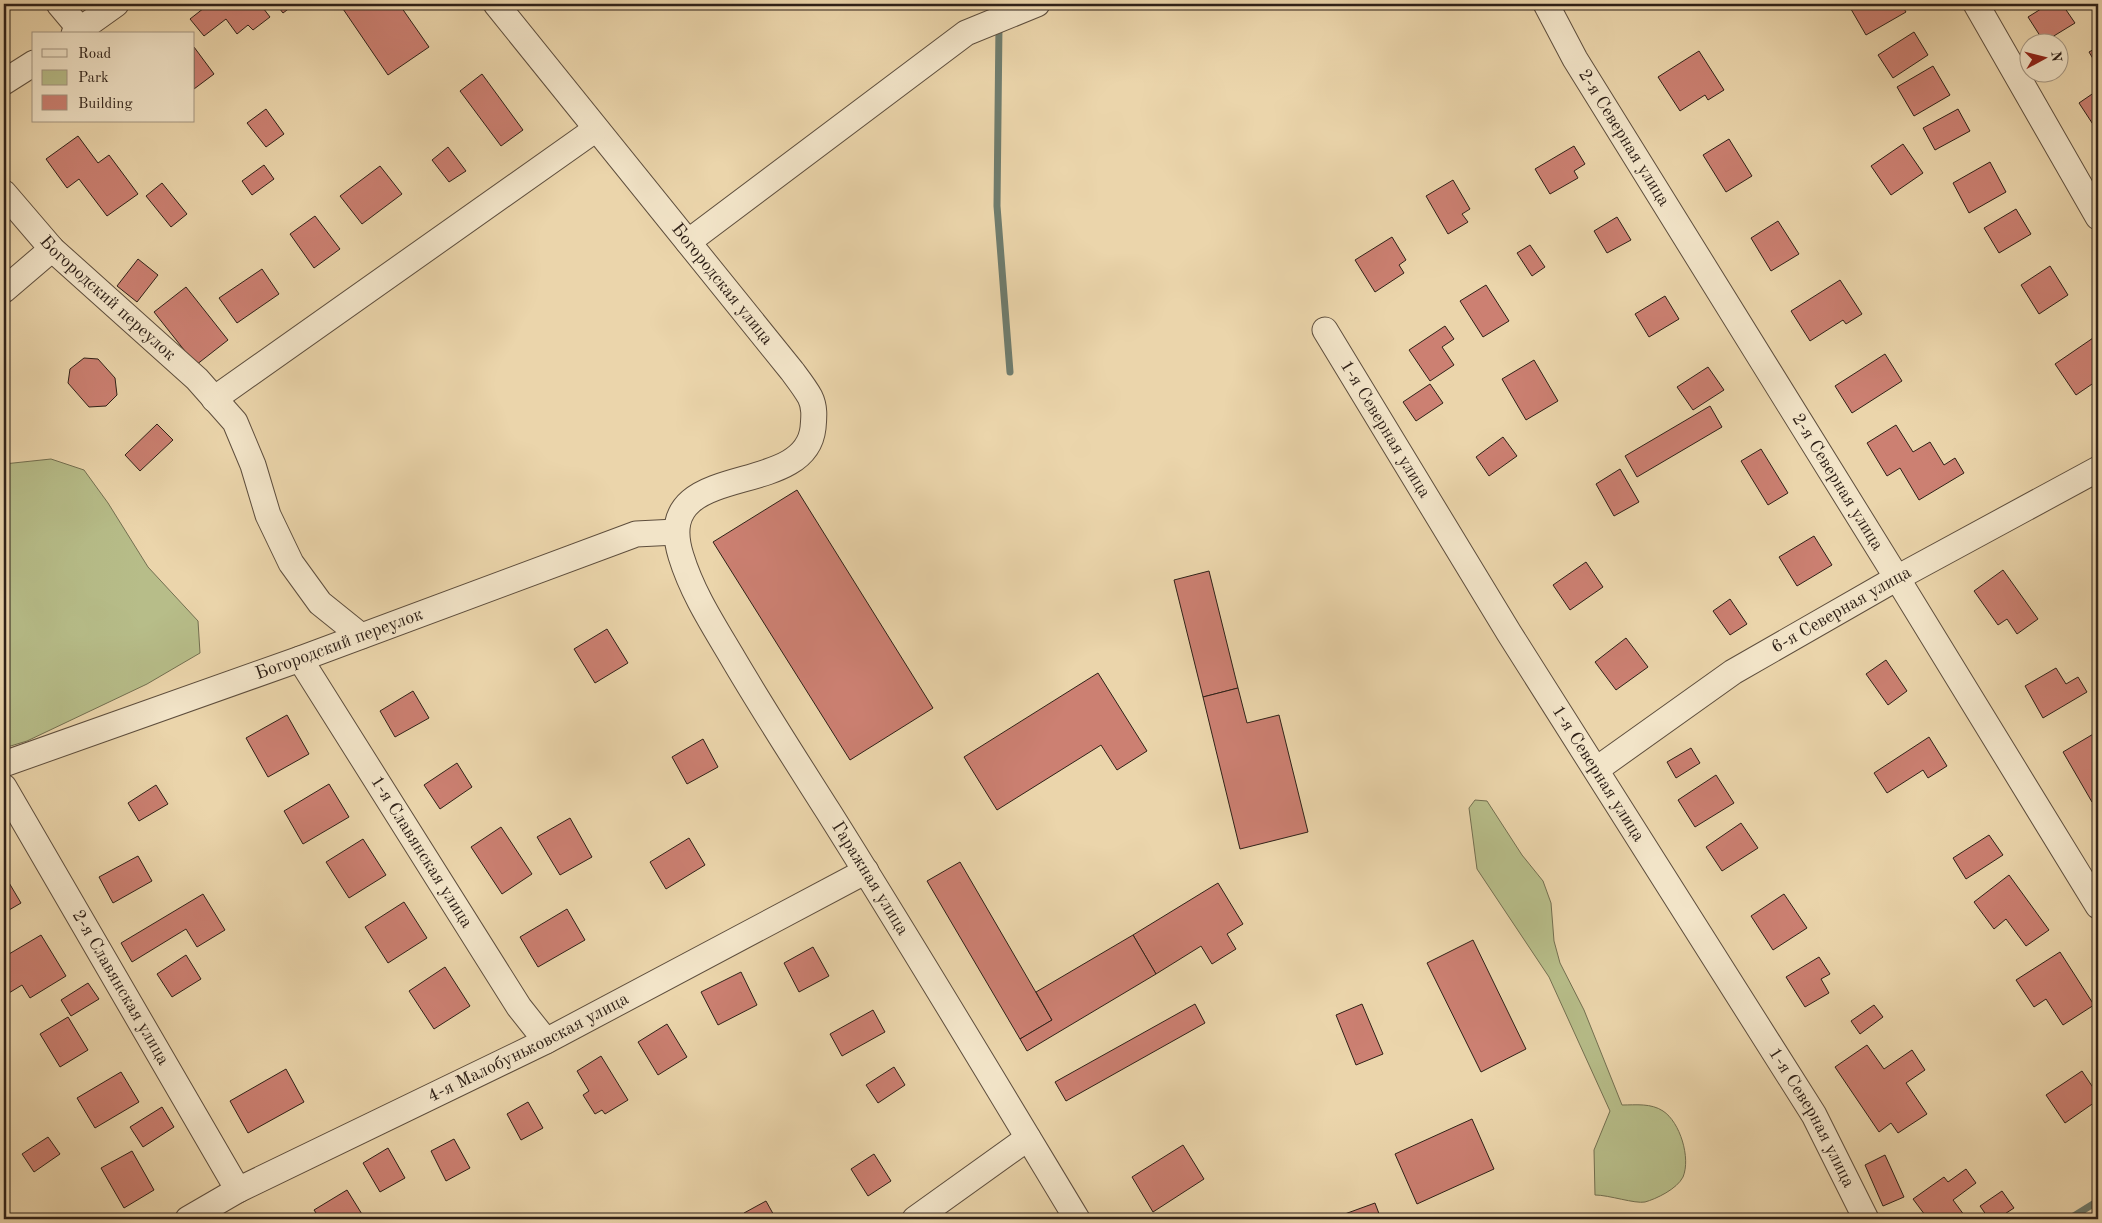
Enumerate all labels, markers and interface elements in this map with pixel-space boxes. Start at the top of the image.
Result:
legend [32,32,195,122]
north arrow [2020,32,2070,82]
text: Road [78,47,112,62]
text: N [2048,50,2064,63]
street label: 2-я Северная улица [1575,66,1673,210]
text: Park [78,71,109,86]
text: Building [78,97,133,112]
street label: Богородская улица [668,220,776,349]
street label: Богородский переулок [36,232,179,364]
street label: 1-я Северная улица [1337,357,1434,501]
street label: 2-я Северная улица [1788,410,1887,554]
street label: 6-я Северная улица [1769,563,1914,657]
street label: Богородский переулок [253,605,425,683]
street label: 1-я Северная улица [1548,702,1648,845]
street label: 1-я Славянская улица [367,773,476,931]
street label: Гаражная улица [828,818,912,938]
street label: 2-я Славянская улица [69,907,172,1068]
street label: 4-я Малобуньковская улица [425,990,632,1106]
street label: 1-я Северная улица [1765,1045,1858,1191]

